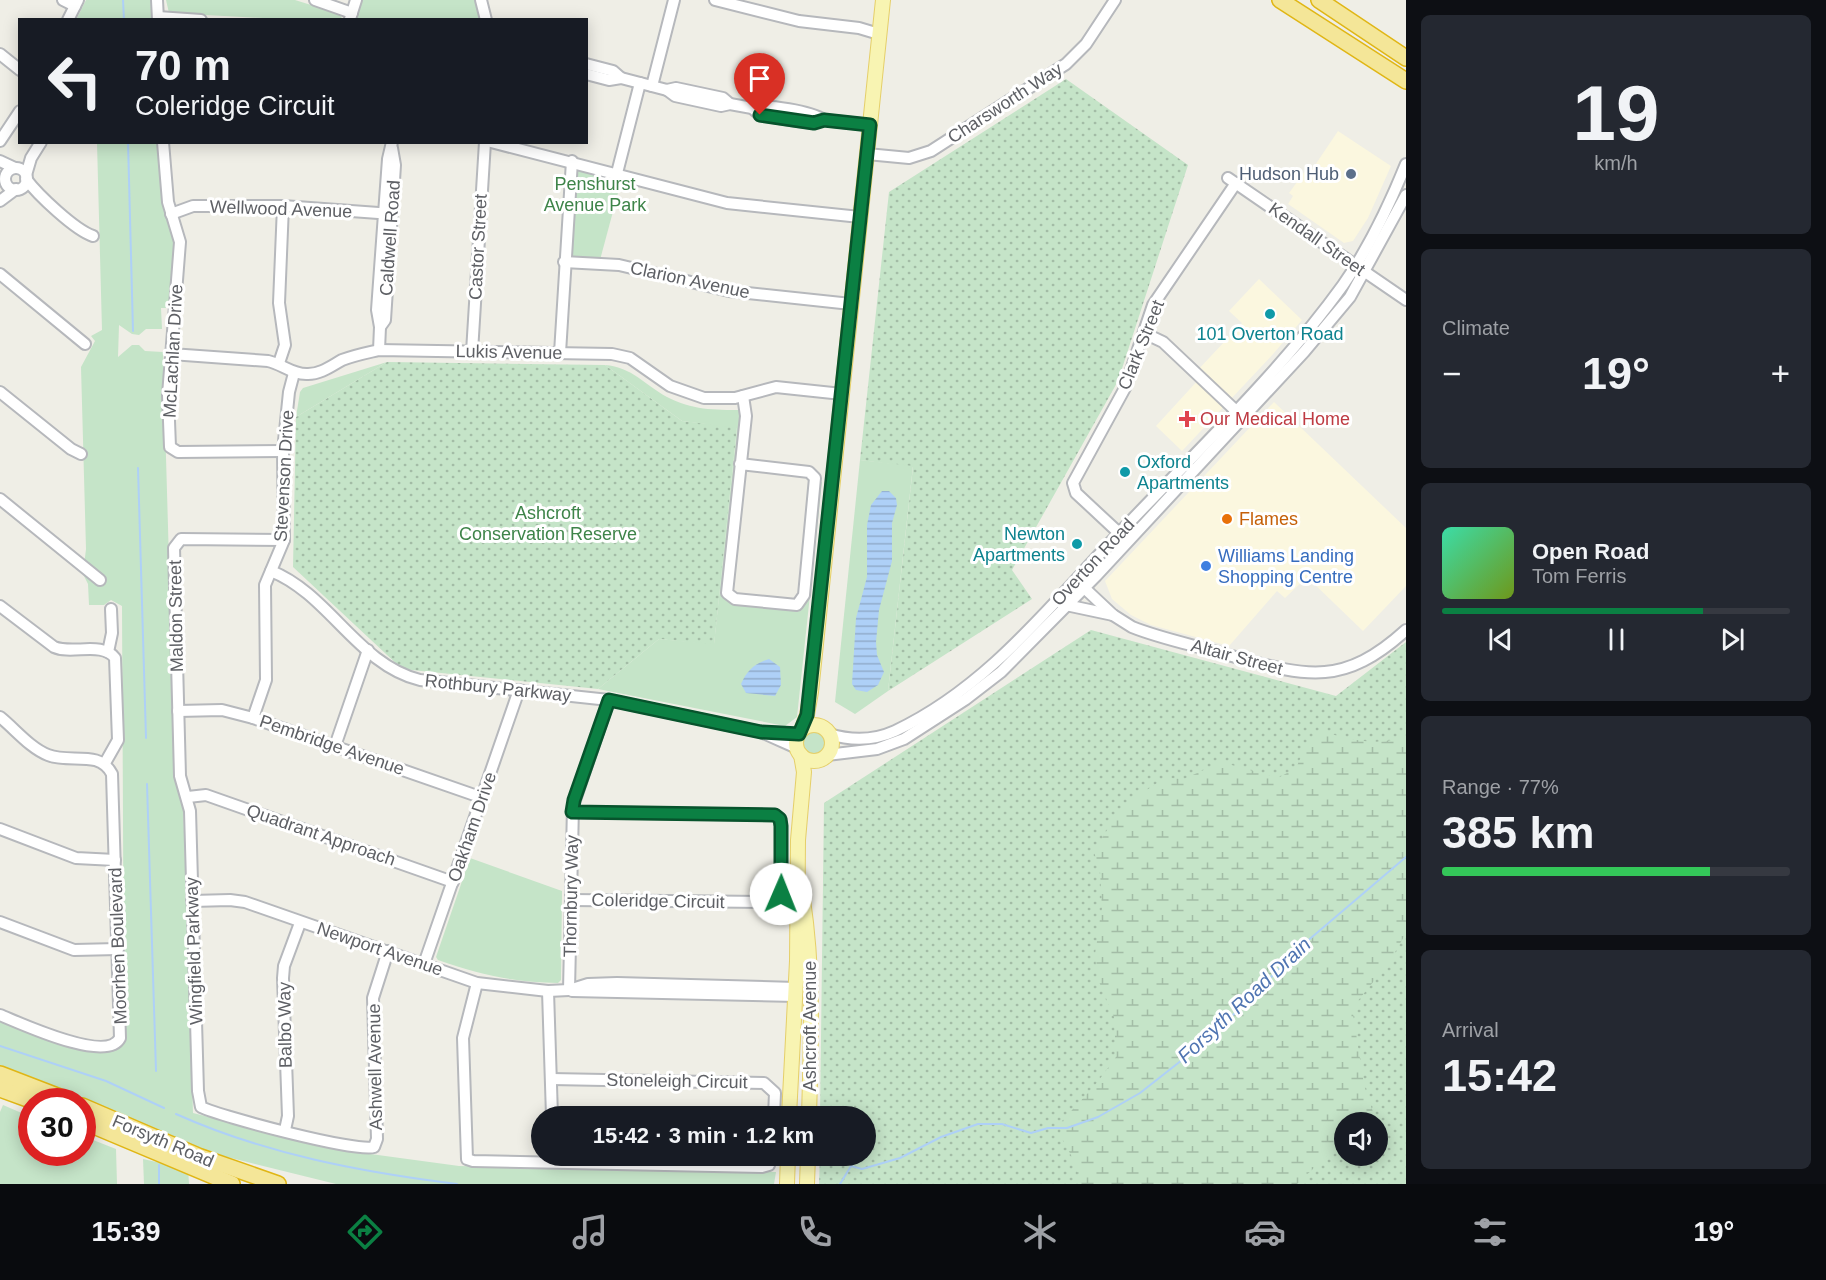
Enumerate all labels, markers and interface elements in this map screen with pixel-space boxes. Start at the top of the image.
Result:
icon: left [36,42,114,120]
text: 70 m [135,42,231,89]
pin [734,53,785,115]
street label: Charsworth Way [944,59,1066,147]
icon: arrive [743,62,776,95]
text: 19 [1573,69,1659,157]
text: Coleridge Circuit [135,91,335,121]
text: km/h [1594,152,1638,174]
place label: Hudson Hub [1239,164,1339,184]
marker: Hudson Hub [1344,167,1358,181]
park label: Penshurst Avenue Park [544,174,647,215]
street label: Caldwell Road [376,179,404,297]
street label: Castor Street [465,194,491,300]
street label: Wellwood Avenue [209,197,353,221]
street label: Kendall Street [1265,198,1369,280]
street label: Clarion Avenue [628,258,752,302]
street label: McLachlan Drive [160,284,186,418]
street label: Clark Street [1114,297,1168,393]
marker: 101 Overton Road [1263,307,1277,321]
text: Climate [1442,317,1510,339]
place label: 101 Overton Road [1196,324,1344,344]
street label: Lukis Avenue [455,341,563,363]
text: 19° [1582,348,1650,399]
text: − [1442,355,1461,392]
text: + [1771,355,1790,392]
place label: Our Medical Home [1200,409,1350,429]
street label: Stevenson Drive [271,410,297,542]
marker: Our Medical Home [1178,410,1196,428]
place label: Oxford Apartments [1137,452,1229,493]
marker: Oxford Apartments [1118,465,1132,479]
park label: Ashcroft Conservation Reserve [459,503,637,544]
place label: Flames [1239,509,1298,529]
marker: Flames [1220,512,1234,526]
street label: Overton Road [1047,514,1139,610]
place label: Newton Apartments [973,524,1065,565]
marker: Newton Apartments [1070,537,1084,551]
text: Open Road [1532,539,1649,564]
place label: Williams Landing Shopping Centre [1218,546,1354,587]
marker: Williams Landing Shopping Centre [1199,559,1213,573]
street label: Maldon Street [165,560,187,672]
text: Tom Ferris [1532,565,1626,587]
icon: previous [1484,623,1517,656]
icon: pause [1600,623,1633,656]
icon: next [1716,623,1749,656]
street label: Altair Street [1189,635,1285,679]
street label: Rothbury Parkway [424,670,572,706]
street label: Pembridge Avenue [257,711,407,779]
street label: Oakham Drive [444,769,500,885]
text: Range · 77% [1442,776,1559,798]
street label: Quadrant Approach [244,800,398,870]
text: 385 km [1442,807,1595,858]
street label: Thornbury Way [560,835,582,957]
position arrow [749,862,813,926]
street label: Moorhen Boulevard [105,867,131,1025]
street label: Wingfield Parkway [181,877,207,1025]
street label: Coleridge Circuit [591,890,725,912]
street label: Newport Avenue [314,918,446,980]
water label: Forsyth Road Drain [1173,933,1315,1067]
street label: Ashcroft Avenue [800,961,820,1091]
street label: Balbo Way [274,982,296,1068]
street label: Ashwell Avenue [364,1003,386,1131]
text: Arrival [1442,1019,1499,1041]
text: 15:42 [1442,1050,1557,1101]
street label: Stoneleigh Circuit [606,1070,748,1092]
speed limit sign: 30 [18,1088,96,1166]
street label: Forsyth Road [109,1111,217,1171]
map controls [1334,1112,1388,1166]
button: sound [1334,1112,1388,1166]
text: 15:42 · 3 min · 1.2 km [593,1123,814,1148]
icon: directions [344,1211,386,1253]
icon: music [569,1211,611,1253]
icon: phone [794,1211,836,1253]
icon: climate [1019,1211,1061,1253]
icon: car [1244,1211,1286,1253]
icon: filters [1469,1211,1511,1253]
text: 15:39 [92,1217,161,1247]
text: 19° [1694,1217,1734,1247]

